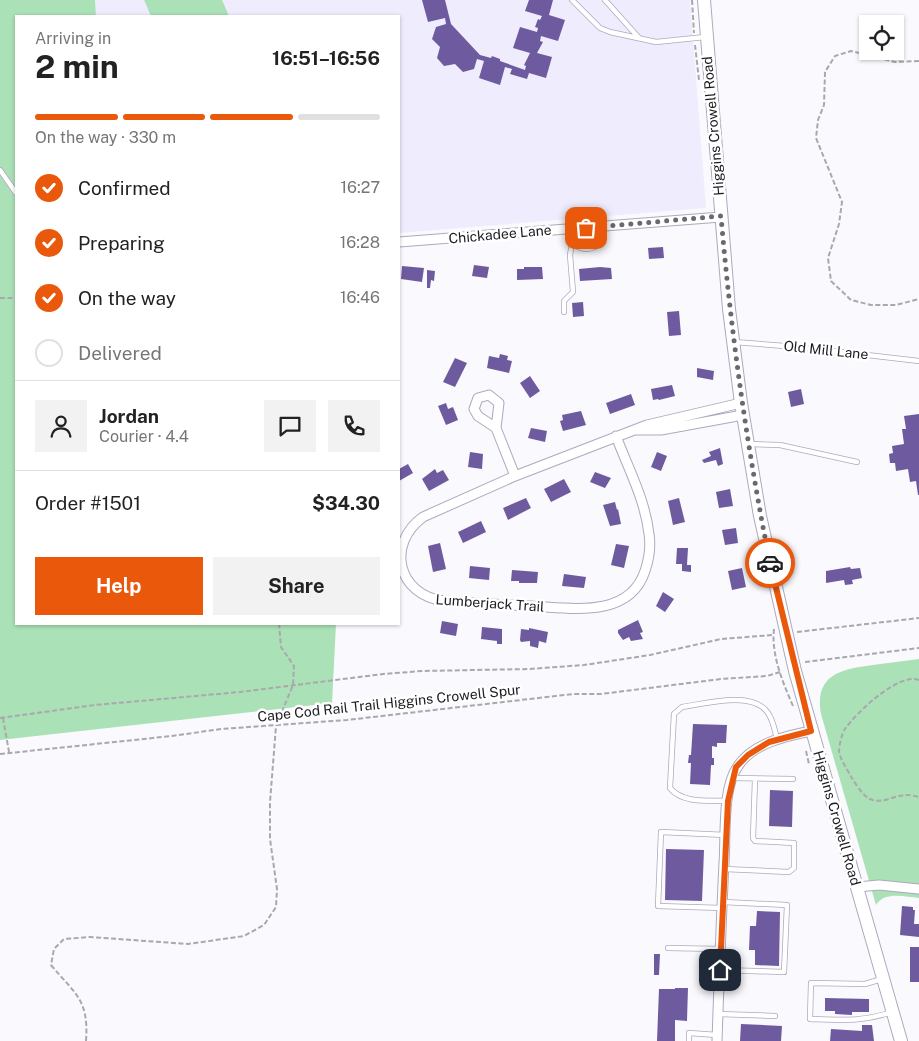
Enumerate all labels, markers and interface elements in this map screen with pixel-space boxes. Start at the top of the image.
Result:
map controls [859,15,904,60]
button: locate [859,15,904,60]
text: Arriving in [35,29,111,48]
text: 16:51–16:56 [272,47,380,69]
text: 2 min [35,48,119,85]
street label: Higgins Crowell Road [699,56,727,196]
text: On the way · 330 m [35,128,176,147]
icon: check [35,174,63,202]
text: Confirmed [78,177,171,199]
text: 16:27 [340,178,380,197]
pin [565,207,607,249]
icon: bag [572,214,600,242]
street label: Chickadee Lane [448,222,552,246]
icon: check [35,229,63,257]
text: Preparing [78,232,165,254]
text: 16:28 [340,233,380,252]
icon: check [35,284,63,312]
text: On the way [78,287,176,309]
text: 16:46 [340,288,380,307]
street label: Old Mill Lane [783,338,869,362]
text: Delivered [78,342,162,364]
button: person [35,400,87,452]
button: chat [264,400,316,452]
button: phone [328,400,380,452]
text: Jordan [99,405,159,427]
text: Courier · 4.4 [99,427,189,446]
text: Order #1501 [35,492,141,514]
text: $34.30 [312,492,380,514]
courier [745,538,795,588]
icon: car [756,549,784,577]
button: Help [35,557,203,615]
button: Share [213,557,380,615]
street label: Lumberjack Trail [435,591,545,615]
street label: Cape Cod Rail Trail Higgins Crowell Spur [257,681,521,725]
street label: Higgins Crowell Road [810,749,864,887]
pin [699,949,741,991]
icon: home [706,956,734,984]

